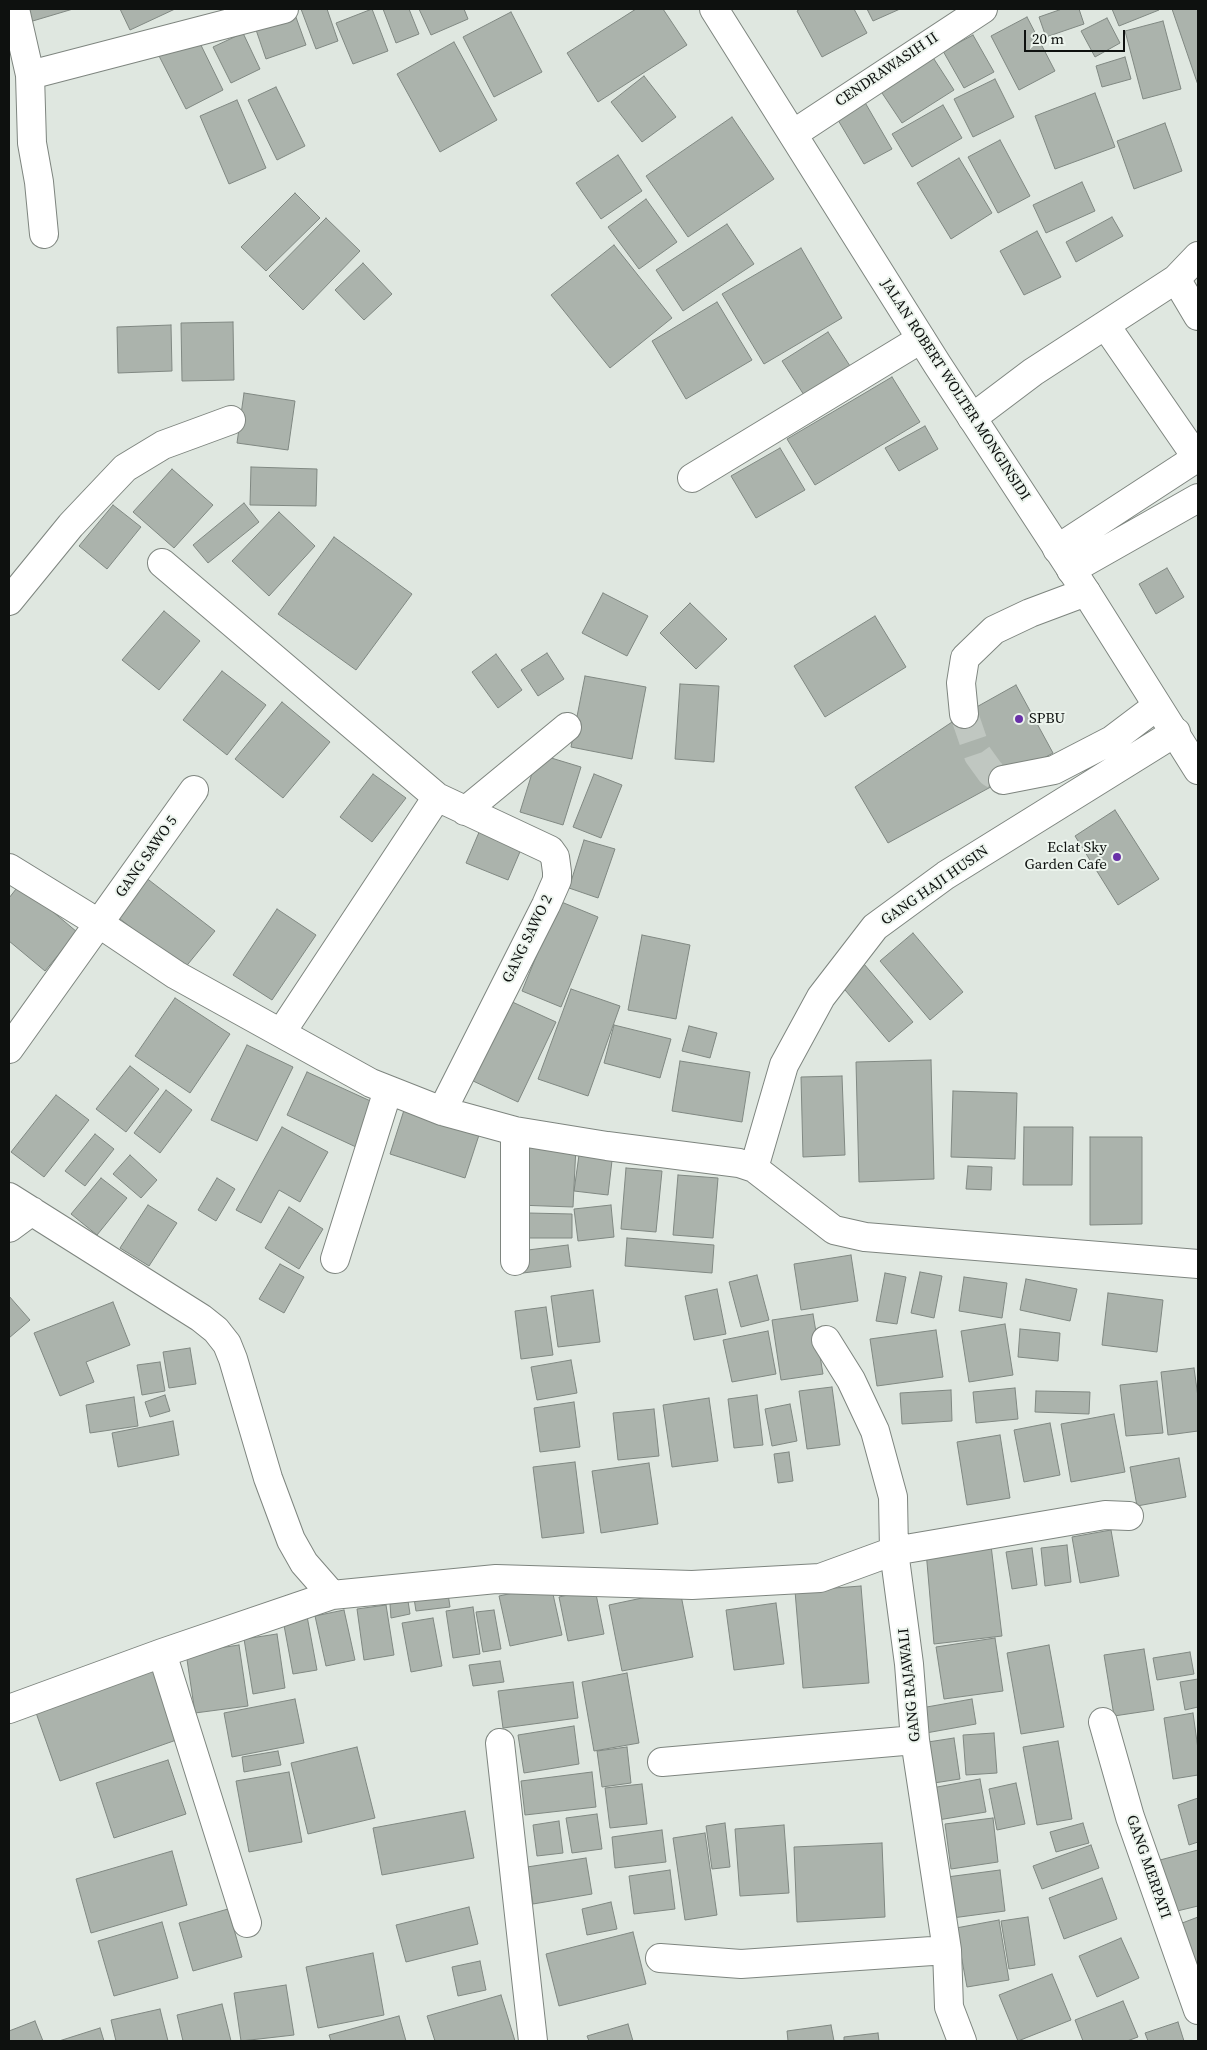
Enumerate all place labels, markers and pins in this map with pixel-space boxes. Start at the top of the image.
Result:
place label: SPBU [1029,710,1065,728]
marker: SPBU [1013,713,1025,725]
place label: Eclat Sky Garden Cafe [1024,839,1107,874]
marker: Eclat Sky Garden Cafe [1111,851,1123,863]

